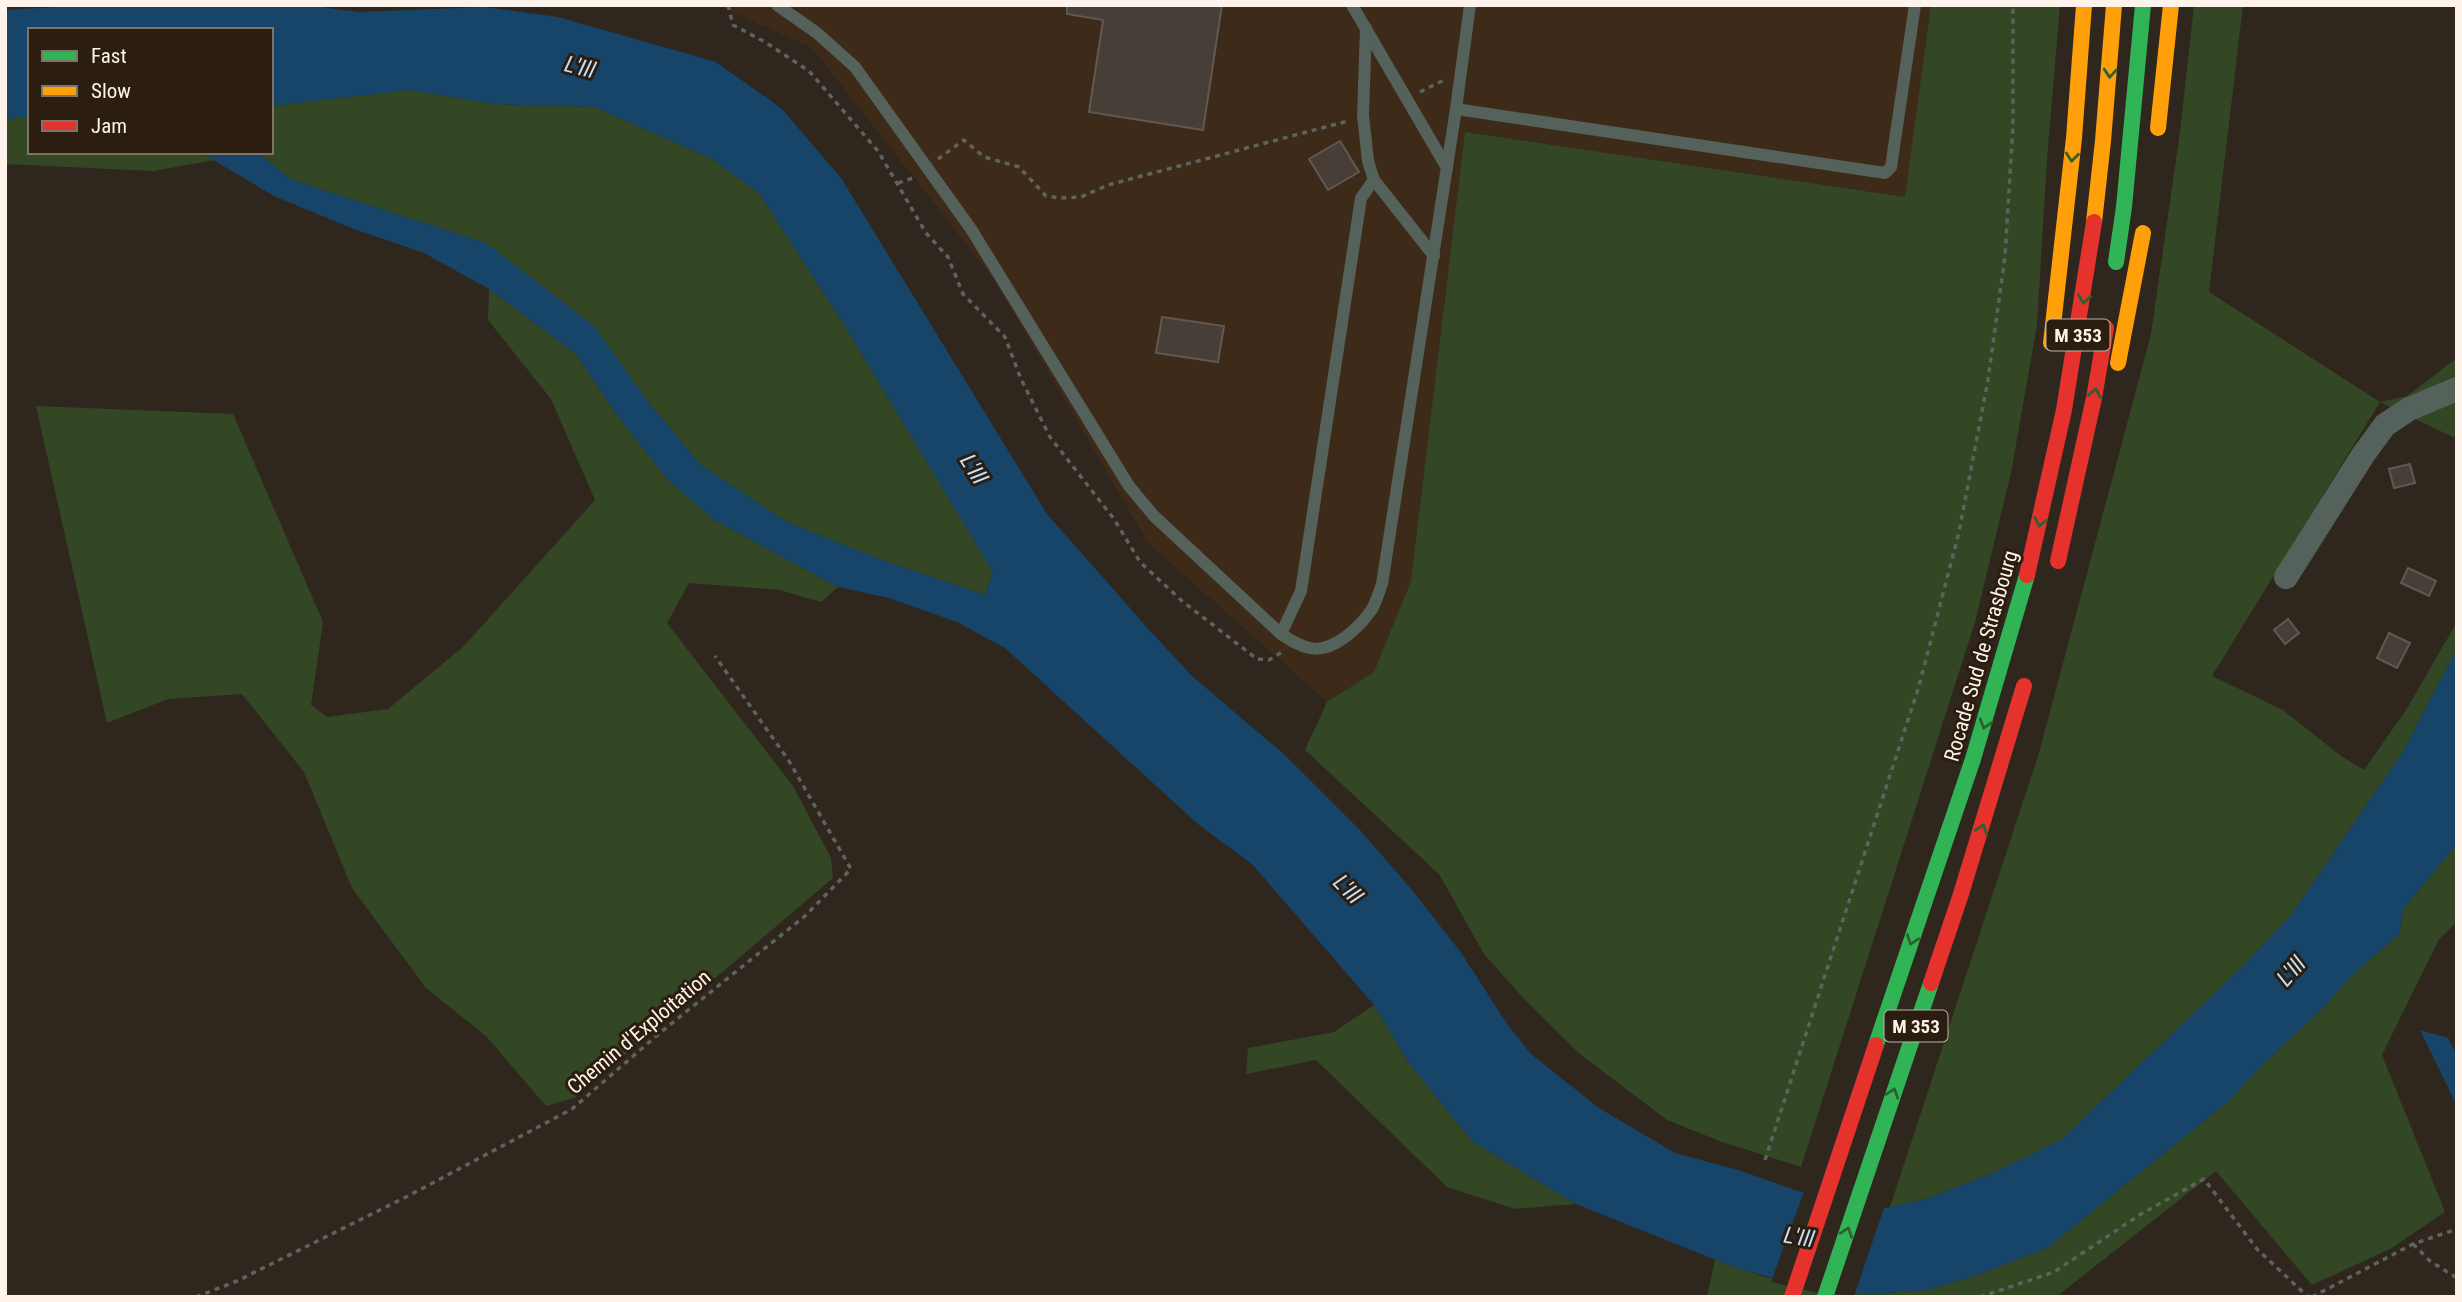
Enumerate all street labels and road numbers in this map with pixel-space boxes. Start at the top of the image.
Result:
road number: M 353 [2046,320,2110,350]
street label: Rocade Sud de Strasbourg [1939,548,2023,764]
street label: Chemin d'Exploitation [562,965,716,1099]
road number: M 353 [1884,1010,1948,1042]

